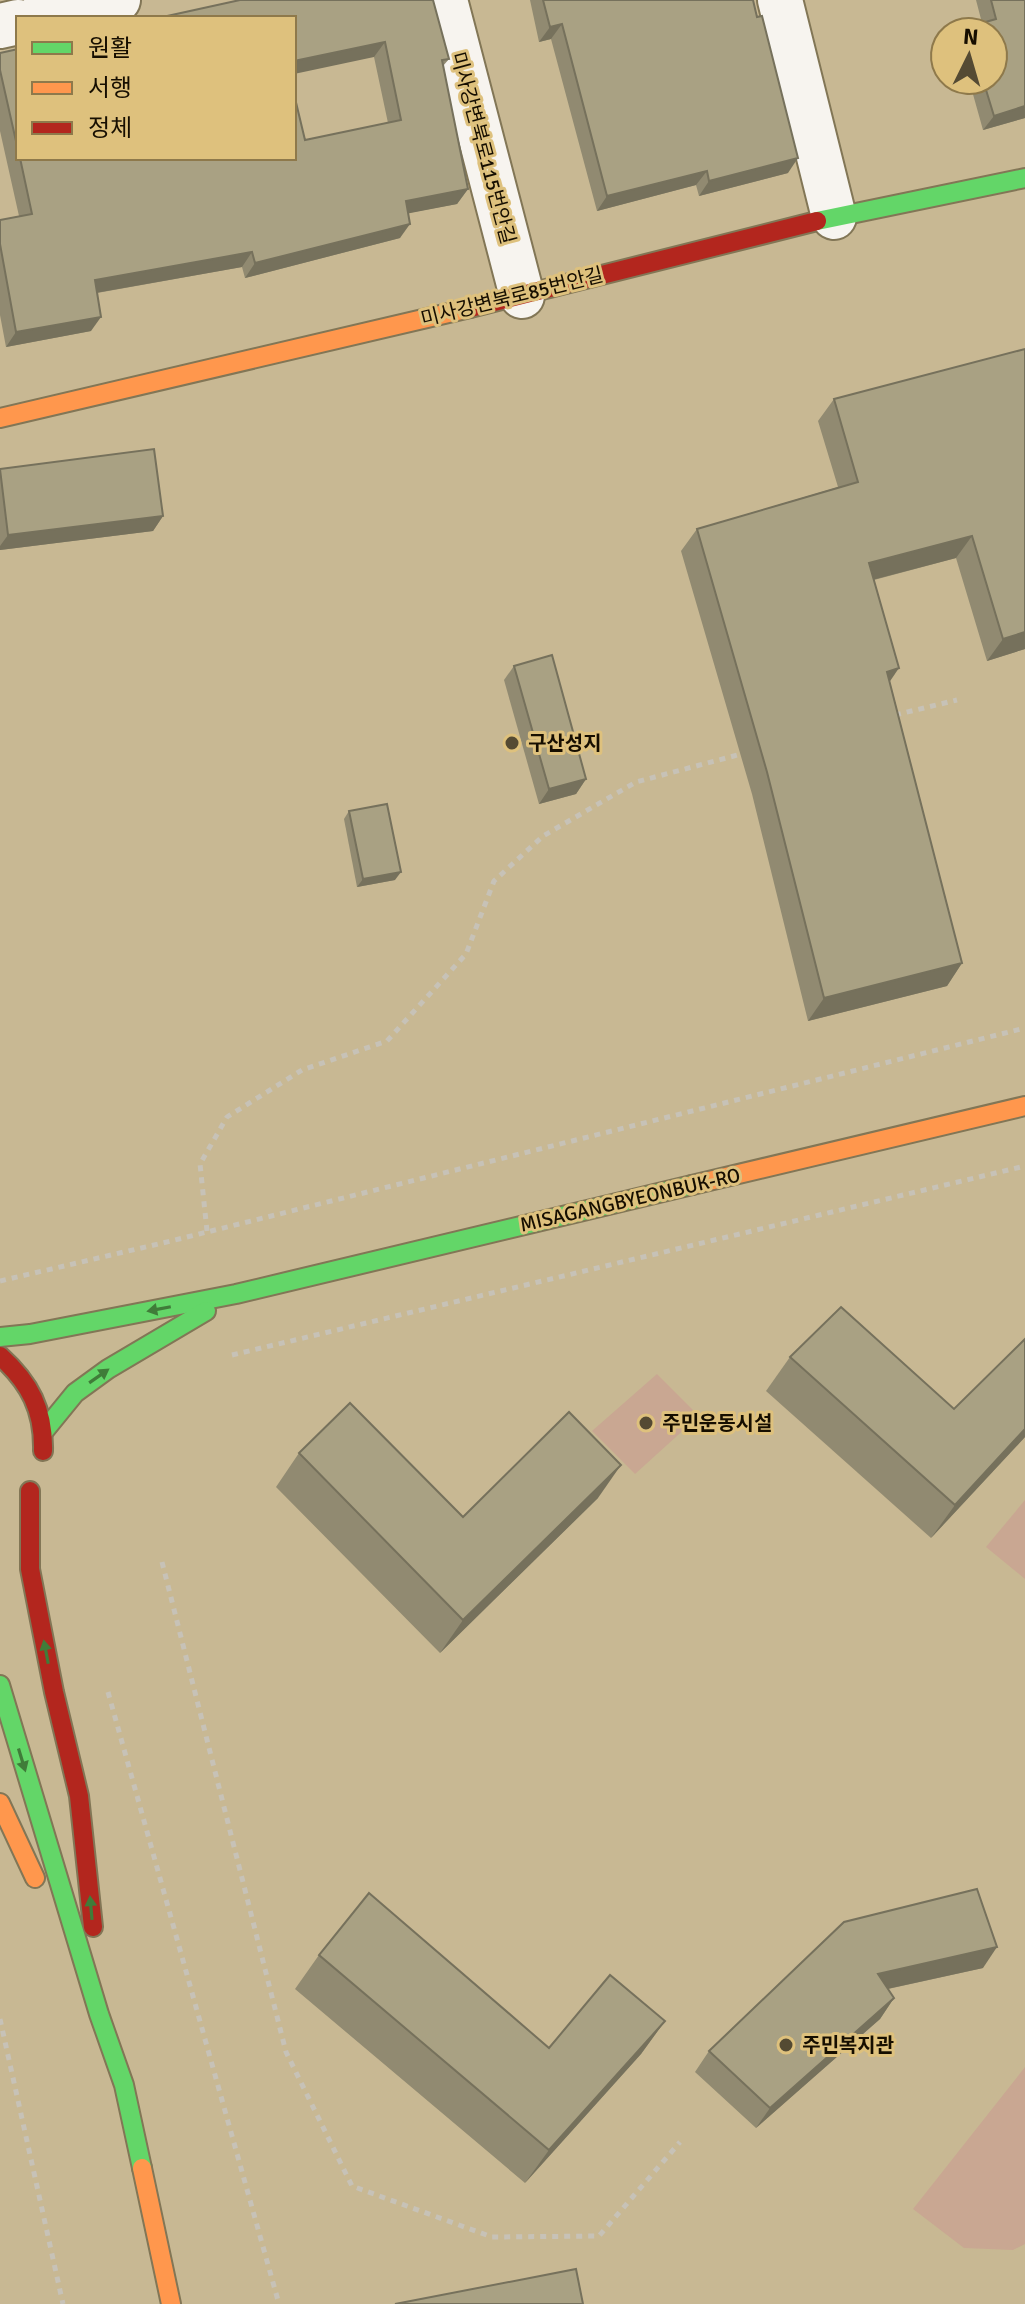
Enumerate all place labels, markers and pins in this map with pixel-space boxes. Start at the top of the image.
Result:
place label: 구산성지 [528,731,602,756]
marker: 구산성지 [503,734,521,752]
place label: 주민운동시설 [662,1411,772,1436]
marker: 주민운동시설 [637,1414,655,1432]
place label: 주민복지관 [802,2033,895,2058]
marker: 주민복지관 [777,2036,795,2054]

